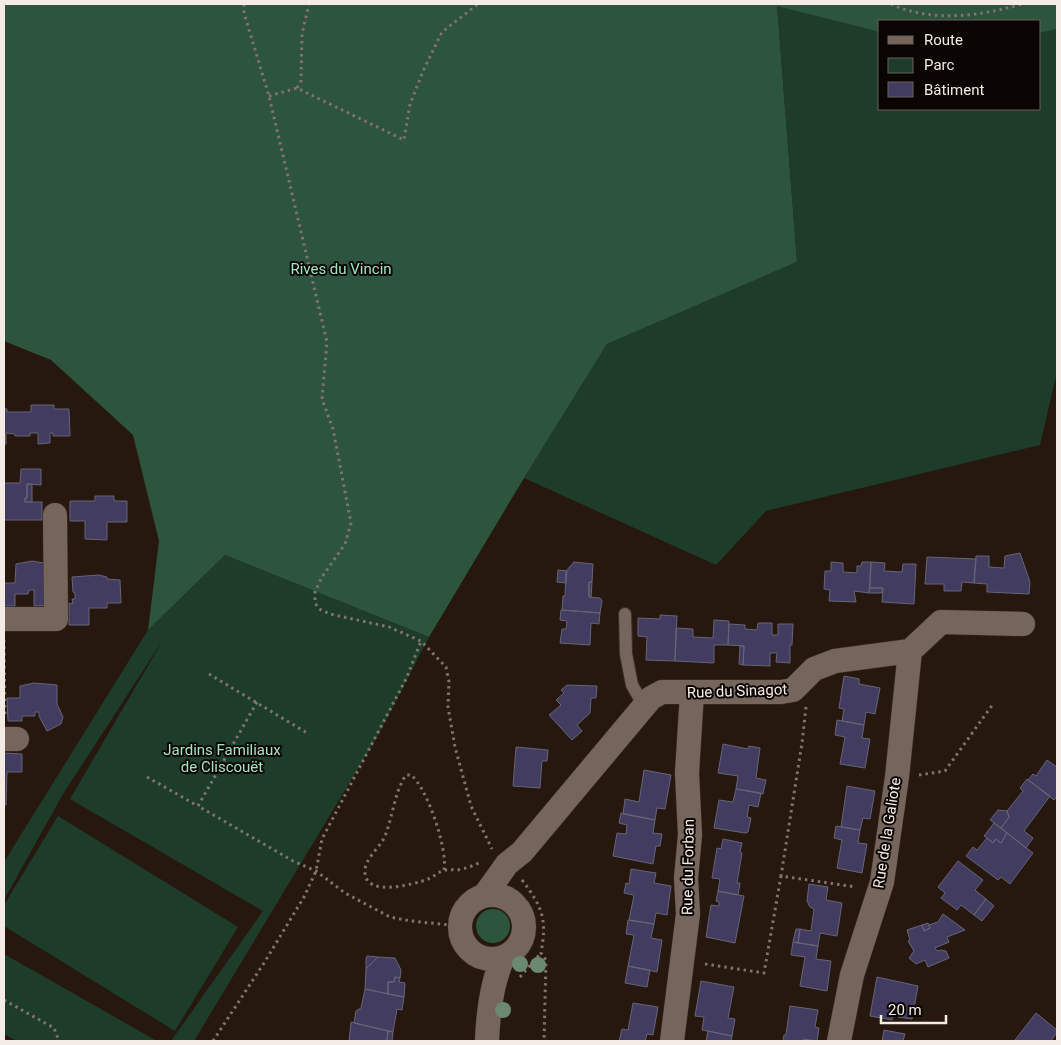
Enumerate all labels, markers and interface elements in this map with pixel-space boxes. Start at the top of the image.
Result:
legend [878,20,1041,110]
text: Route [924,31,963,49]
text: Parc [924,56,954,74]
text: Bâtiment [924,81,984,99]
park label: Rives du Vincin [290,260,392,278]
street label: Rue du Sinagot [686,680,788,702]
park label: Jardins Familiaux de Cliscouët [163,741,281,776]
street label: Rue de la Galiote [869,776,905,890]
street label: Rue du Forban [678,819,698,915]
scale bar [881,992,946,1024]
text: 20 m [888,1001,922,1019]

